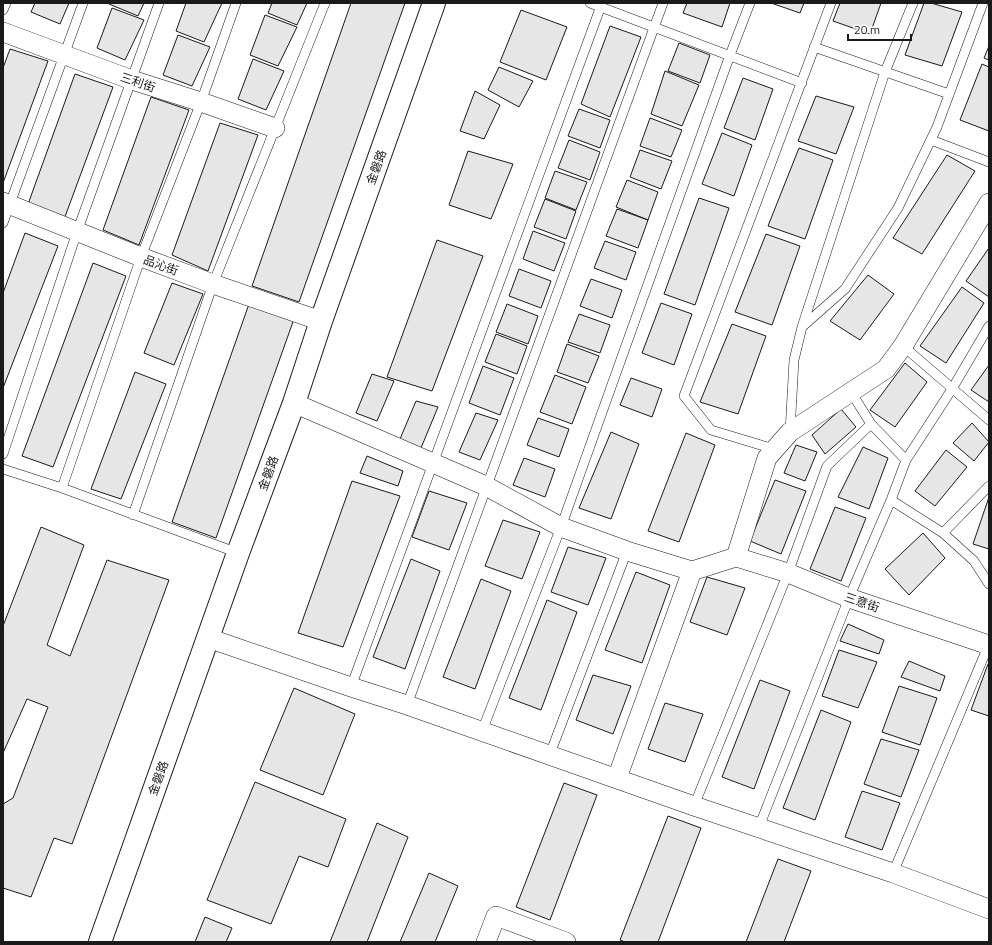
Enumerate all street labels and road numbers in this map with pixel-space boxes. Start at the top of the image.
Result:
street label: 三利街 [118,67,158,97]
street label: 金磐路 [361,147,391,187]
street label: 品沁街 [141,250,181,280]
street label: 金磐路 [253,453,283,493]
street label: 三意街 [842,587,882,617]
street label: 金磐路 [143,758,173,798]

